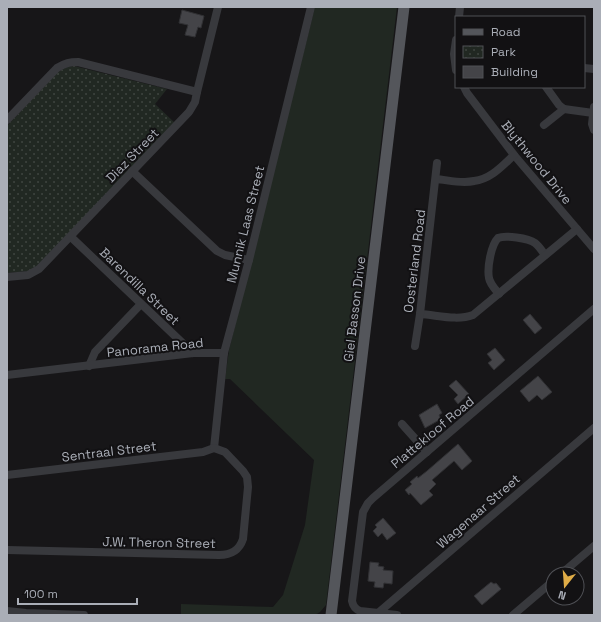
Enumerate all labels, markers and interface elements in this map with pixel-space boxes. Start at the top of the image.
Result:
legend [455,16,585,88]
text: Road [491,24,520,40]
text: Park [491,44,516,60]
text: Building [491,64,538,80]
street label: Blythwood Drive [498,117,576,208]
street label: Diaz Street [102,125,162,186]
street label: Munnik Laas Street [223,164,268,285]
street label: Oosterland Road [400,208,429,314]
street label: Barendilla Street [96,244,183,329]
street label: Giel Basson Drive [340,255,369,363]
street label: Panorama Road [106,334,204,361]
street label: Plattekloof Road [387,393,477,472]
street label: Sentraal Street [61,437,157,466]
street label: Wagenaar Street [433,470,524,552]
street label: J.W. Theron Street [102,533,216,552]
north arrow [545,566,585,606]
scale bar [18,580,137,606]
text: 100 m [24,586,58,602]
text: N [557,588,568,603]

